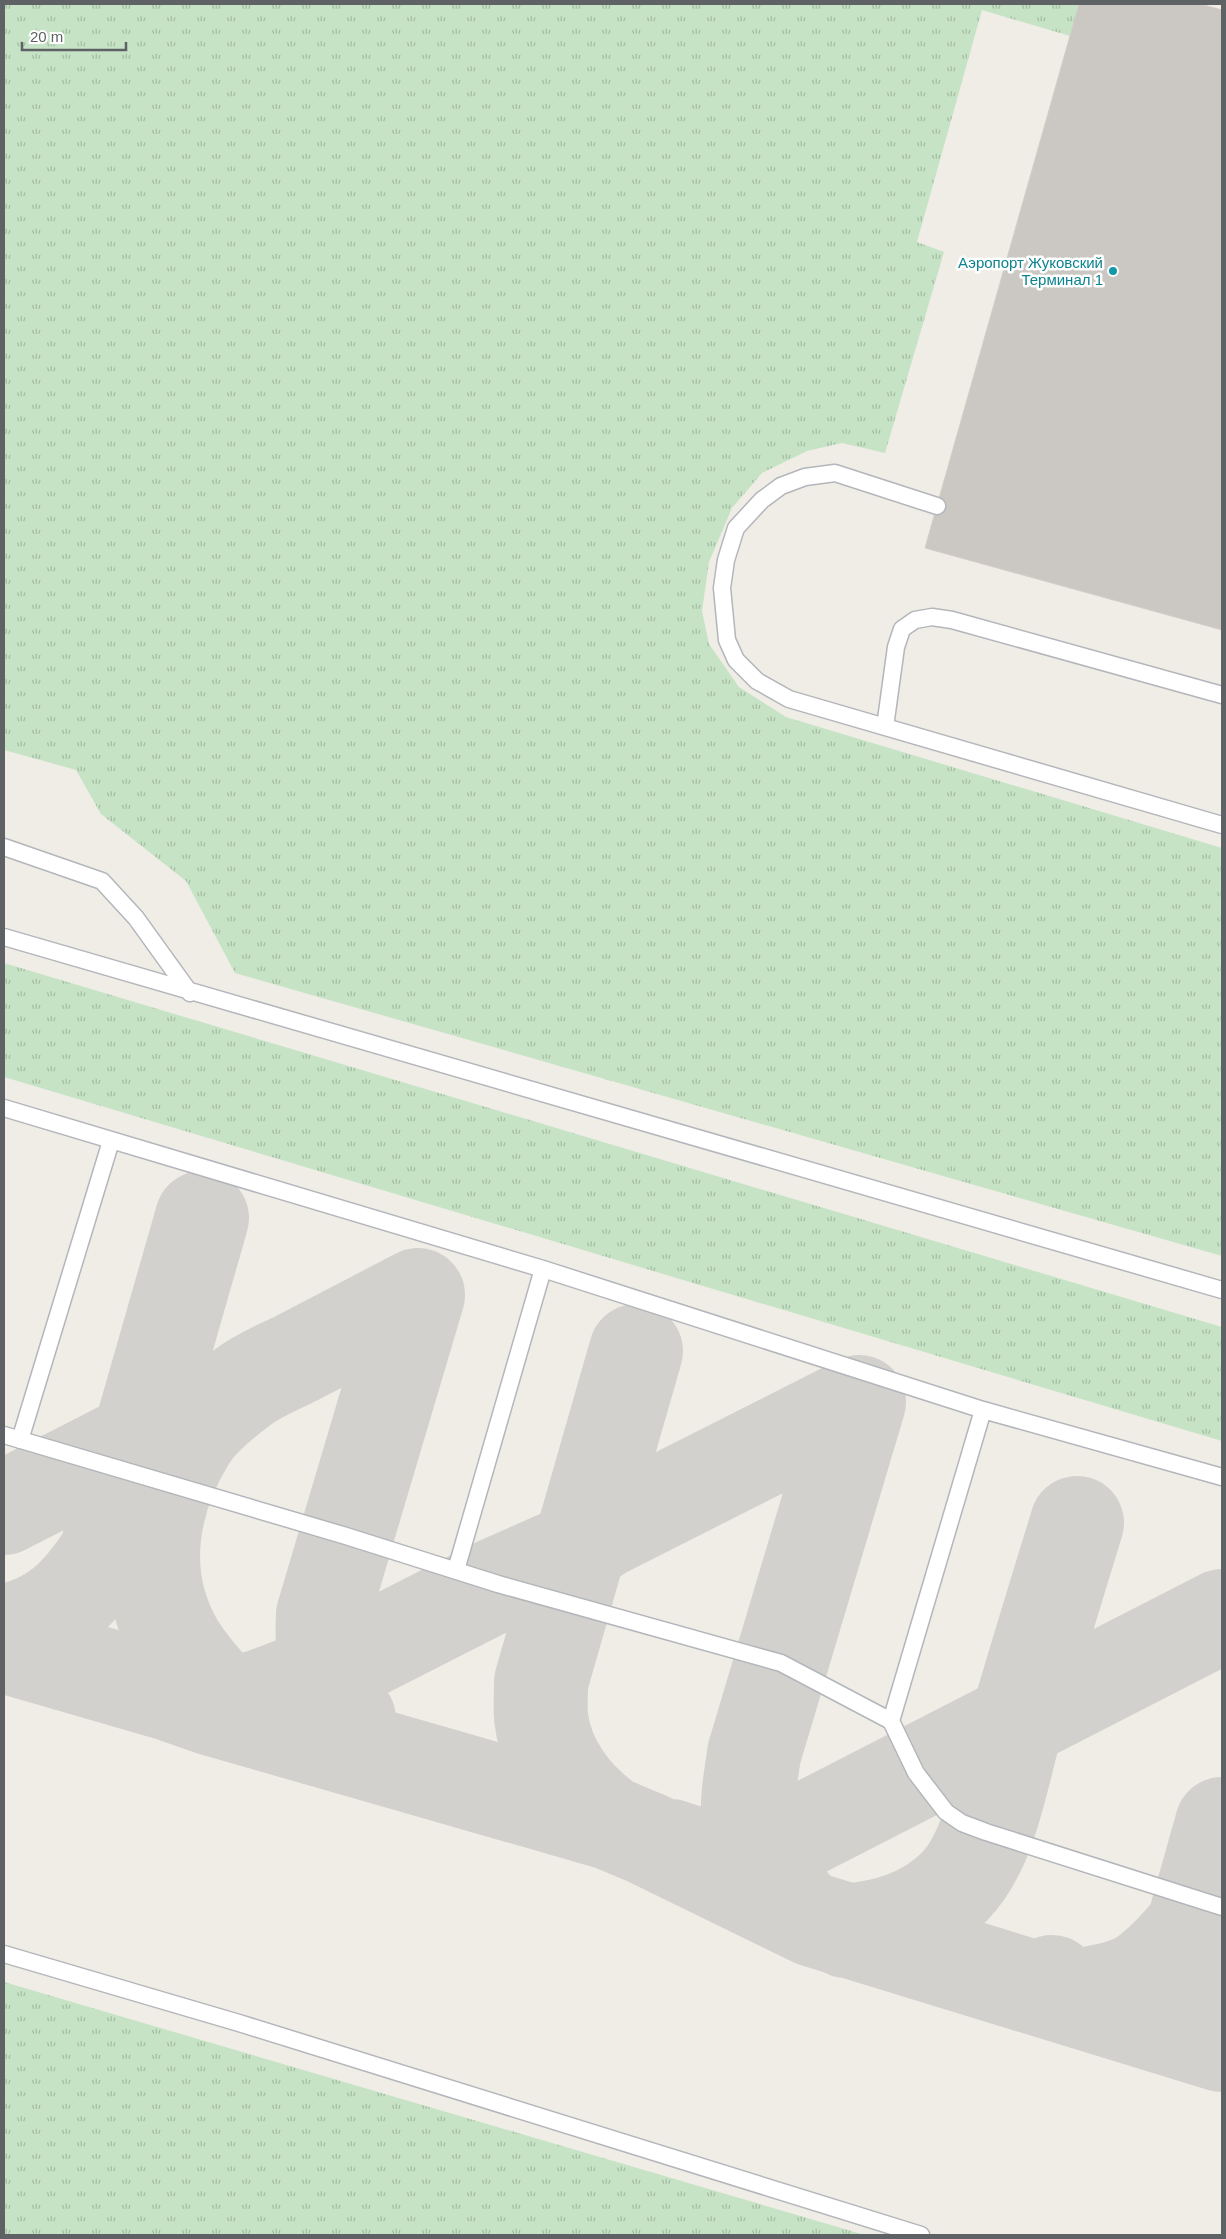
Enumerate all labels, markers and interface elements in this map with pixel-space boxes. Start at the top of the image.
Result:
scale bar [22,20,126,52]
text: 20 m [30,28,63,45]
place label: Аэропорт Жуковский Терминал 1 [958,254,1103,288]
marker: Аэропорт Жуковский Терминал 1 [1107,265,1119,277]

